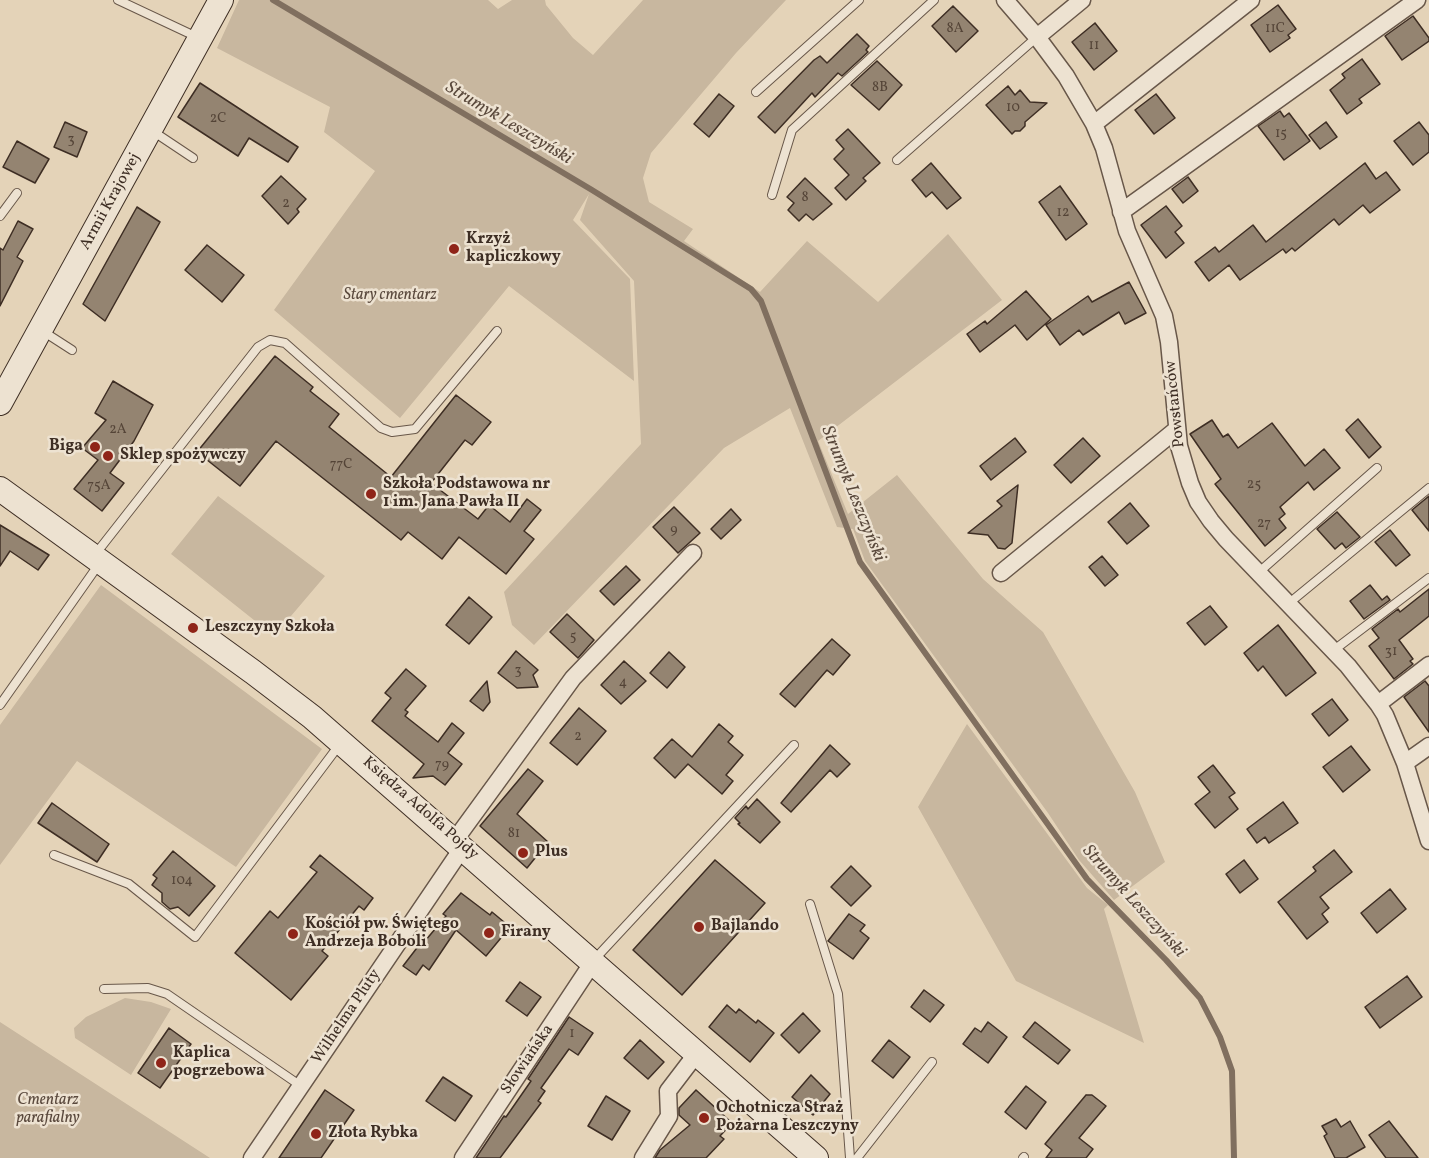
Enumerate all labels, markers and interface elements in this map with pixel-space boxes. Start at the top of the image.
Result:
house number: 8A [947,21,963,37]
house number: 11C [1265,21,1285,37]
house number: 11 [1089,38,1099,54]
water label: Strumyk Leszczyński [441,78,575,170]
house number: 8B [872,80,888,96]
house number: 10 [1006,100,1020,116]
house number: 2C [210,111,226,127]
house number: 15 [1275,126,1287,142]
house number: 3 [67,132,75,148]
street label: Armii Krajowej [76,150,146,254]
house number: 8 [801,190,809,206]
house number: 2 [282,196,290,212]
house number: 12 [1057,205,1069,221]
place label: Krzyż kapliczkowy [466,230,561,268]
marker: Krzyż kapliczkowy [447,242,461,256]
park label: Stary cmentarz [343,286,437,306]
street label: Powstańców [1162,359,1190,449]
house number: 2A [109,422,127,438]
water label: Strumyk Leszczyński [815,423,889,565]
place label: Biga [49,437,83,457]
marker: Biga [88,440,102,454]
place label: Sklep spożywczy [120,446,246,466]
marker: Sklep spożywczy [101,449,115,463]
house number: 77C [330,457,352,473]
place label: Szkoła Podstawowa nr 1 im. Jana Pawła II [383,475,550,513]
house number: 25 [1247,477,1261,493]
house number: 75A [87,478,111,494]
marker: Szkoła Podstawowa nr 1 im. Jana Pawła II [364,487,378,501]
house number: 27 [1257,516,1271,532]
house number: 9 [670,522,678,538]
place label: Leszczyny Szkoła [205,618,335,638]
marker: Leszczyny Szkoła [186,621,200,635]
house number: 5 [570,629,576,645]
house number: 31 [1385,644,1397,660]
house number: 3 [514,663,522,679]
house number: 4 [619,675,627,691]
house number: 2 [574,729,582,745]
street label: Księdza Adolfa Pojdy [358,753,482,865]
house number: 79 [435,757,449,773]
house number: 81 [508,826,520,842]
water label: Strumyk Leszczyński [1077,841,1189,963]
place label: Plus [535,843,568,863]
marker: Plus [516,846,530,860]
house number: 104 [171,873,193,889]
place label: Kościół pw. Świętego Andrzeja Boboli [305,915,459,953]
place label: Bajlando [711,917,779,937]
marker: Bajlando [692,920,706,934]
place label: Firany [501,923,551,943]
marker: Firany [482,926,496,940]
marker: Kościół pw. Świętego Andrzeja Boboli [286,927,300,941]
street label: Wilhelma Pluty [308,966,386,1068]
street label: Słowiańska [498,1021,558,1099]
house number: 1 [569,1026,575,1042]
place label: Kaplica pogrzebowa [173,1044,265,1082]
marker: Kaplica pogrzebowa [154,1056,168,1070]
park label: Cmentarz parafialny [16,1091,80,1129]
place label: Ochotnicza Straż Pożarna Leszczyny [716,1099,859,1137]
marker: Ochotnicza Straż Pożarna Leszczyny [697,1111,711,1125]
place label: Złota Rybka [328,1124,418,1144]
marker: Złota Rybka [309,1127,323,1141]

